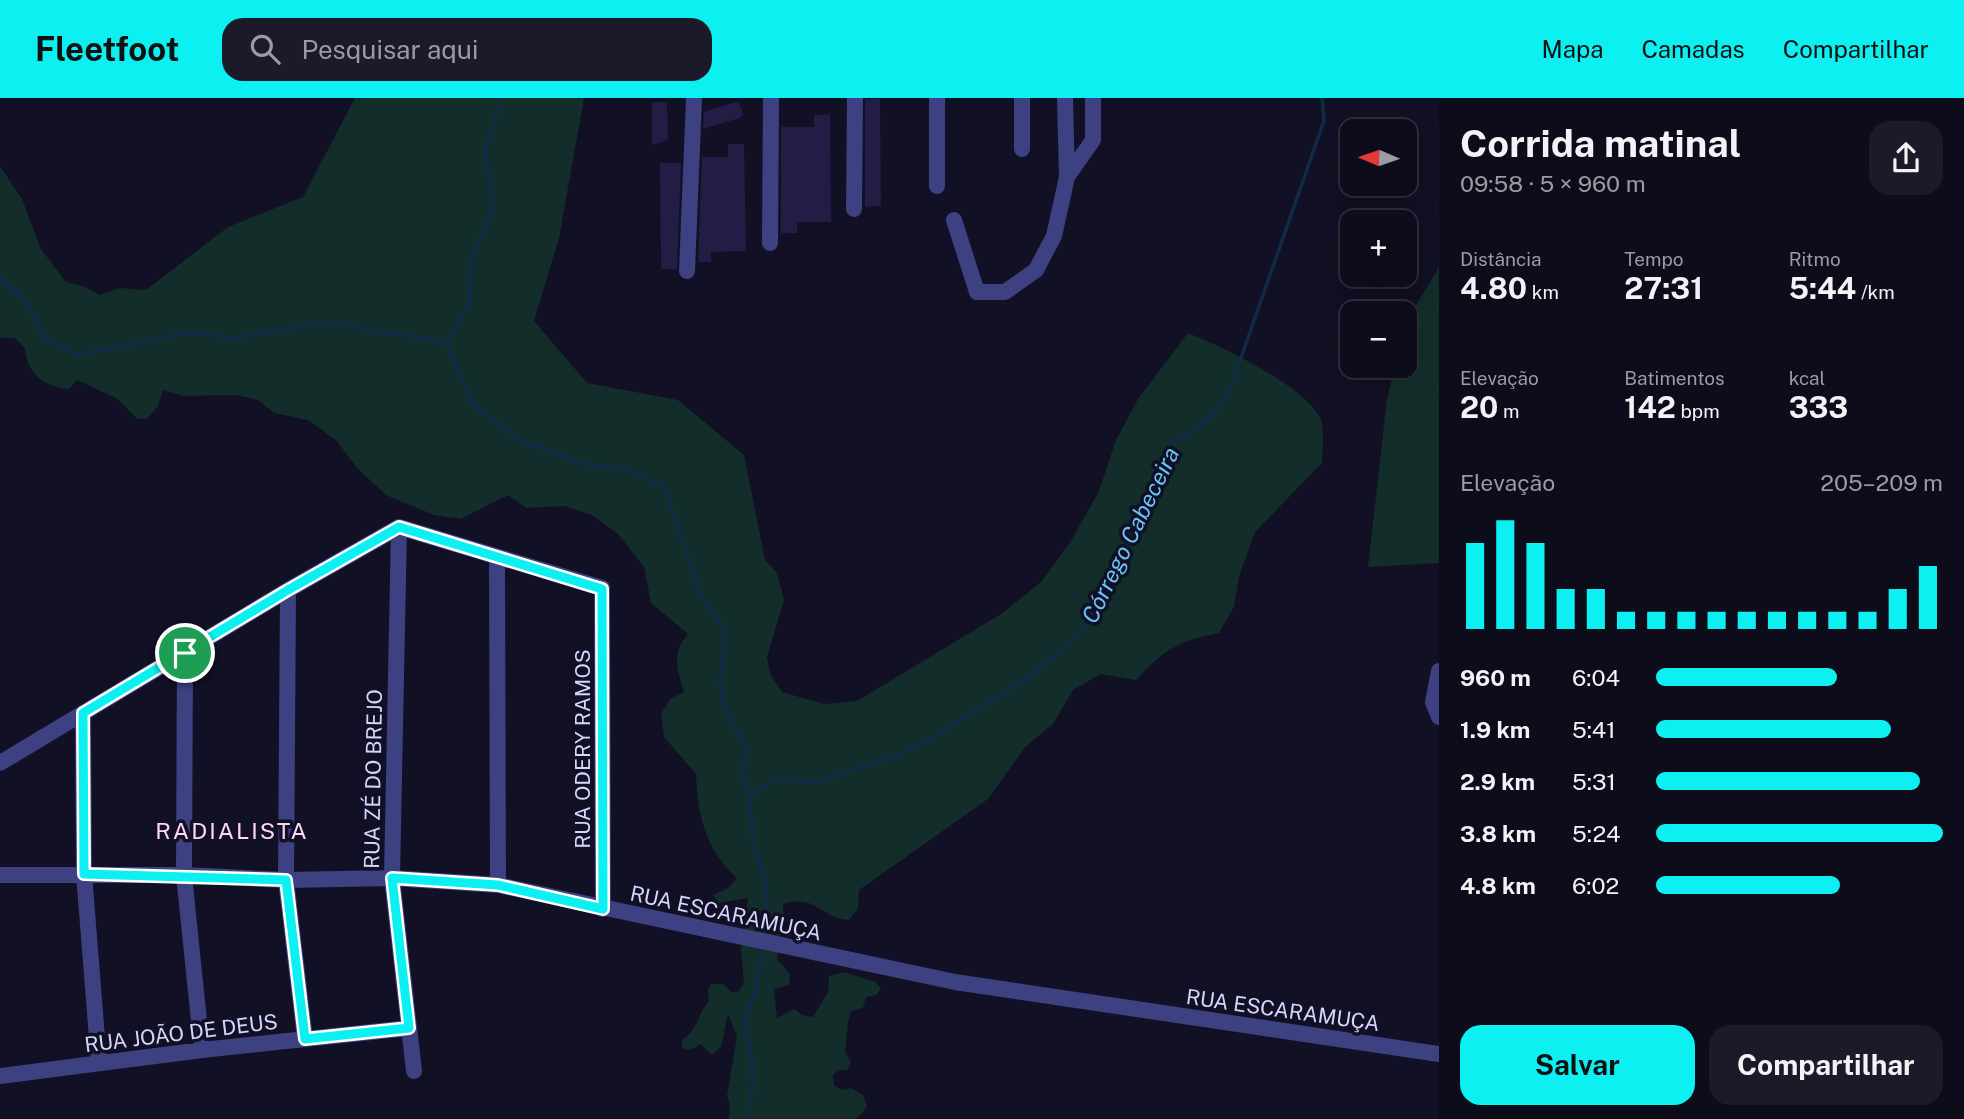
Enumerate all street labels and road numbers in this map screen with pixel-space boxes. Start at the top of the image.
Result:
street label: RUA ODERY RAMOS [570,649,595,849]
street label: RUA ZÉ DO BREJO [359,689,387,869]
street label: RUA ESCARAMUÇA [628,880,824,946]
street label: RUA ESCARAMUÇA [1185,984,1381,1036]
street label: RUA JOÃO DE DEUS [83,1009,279,1057]

